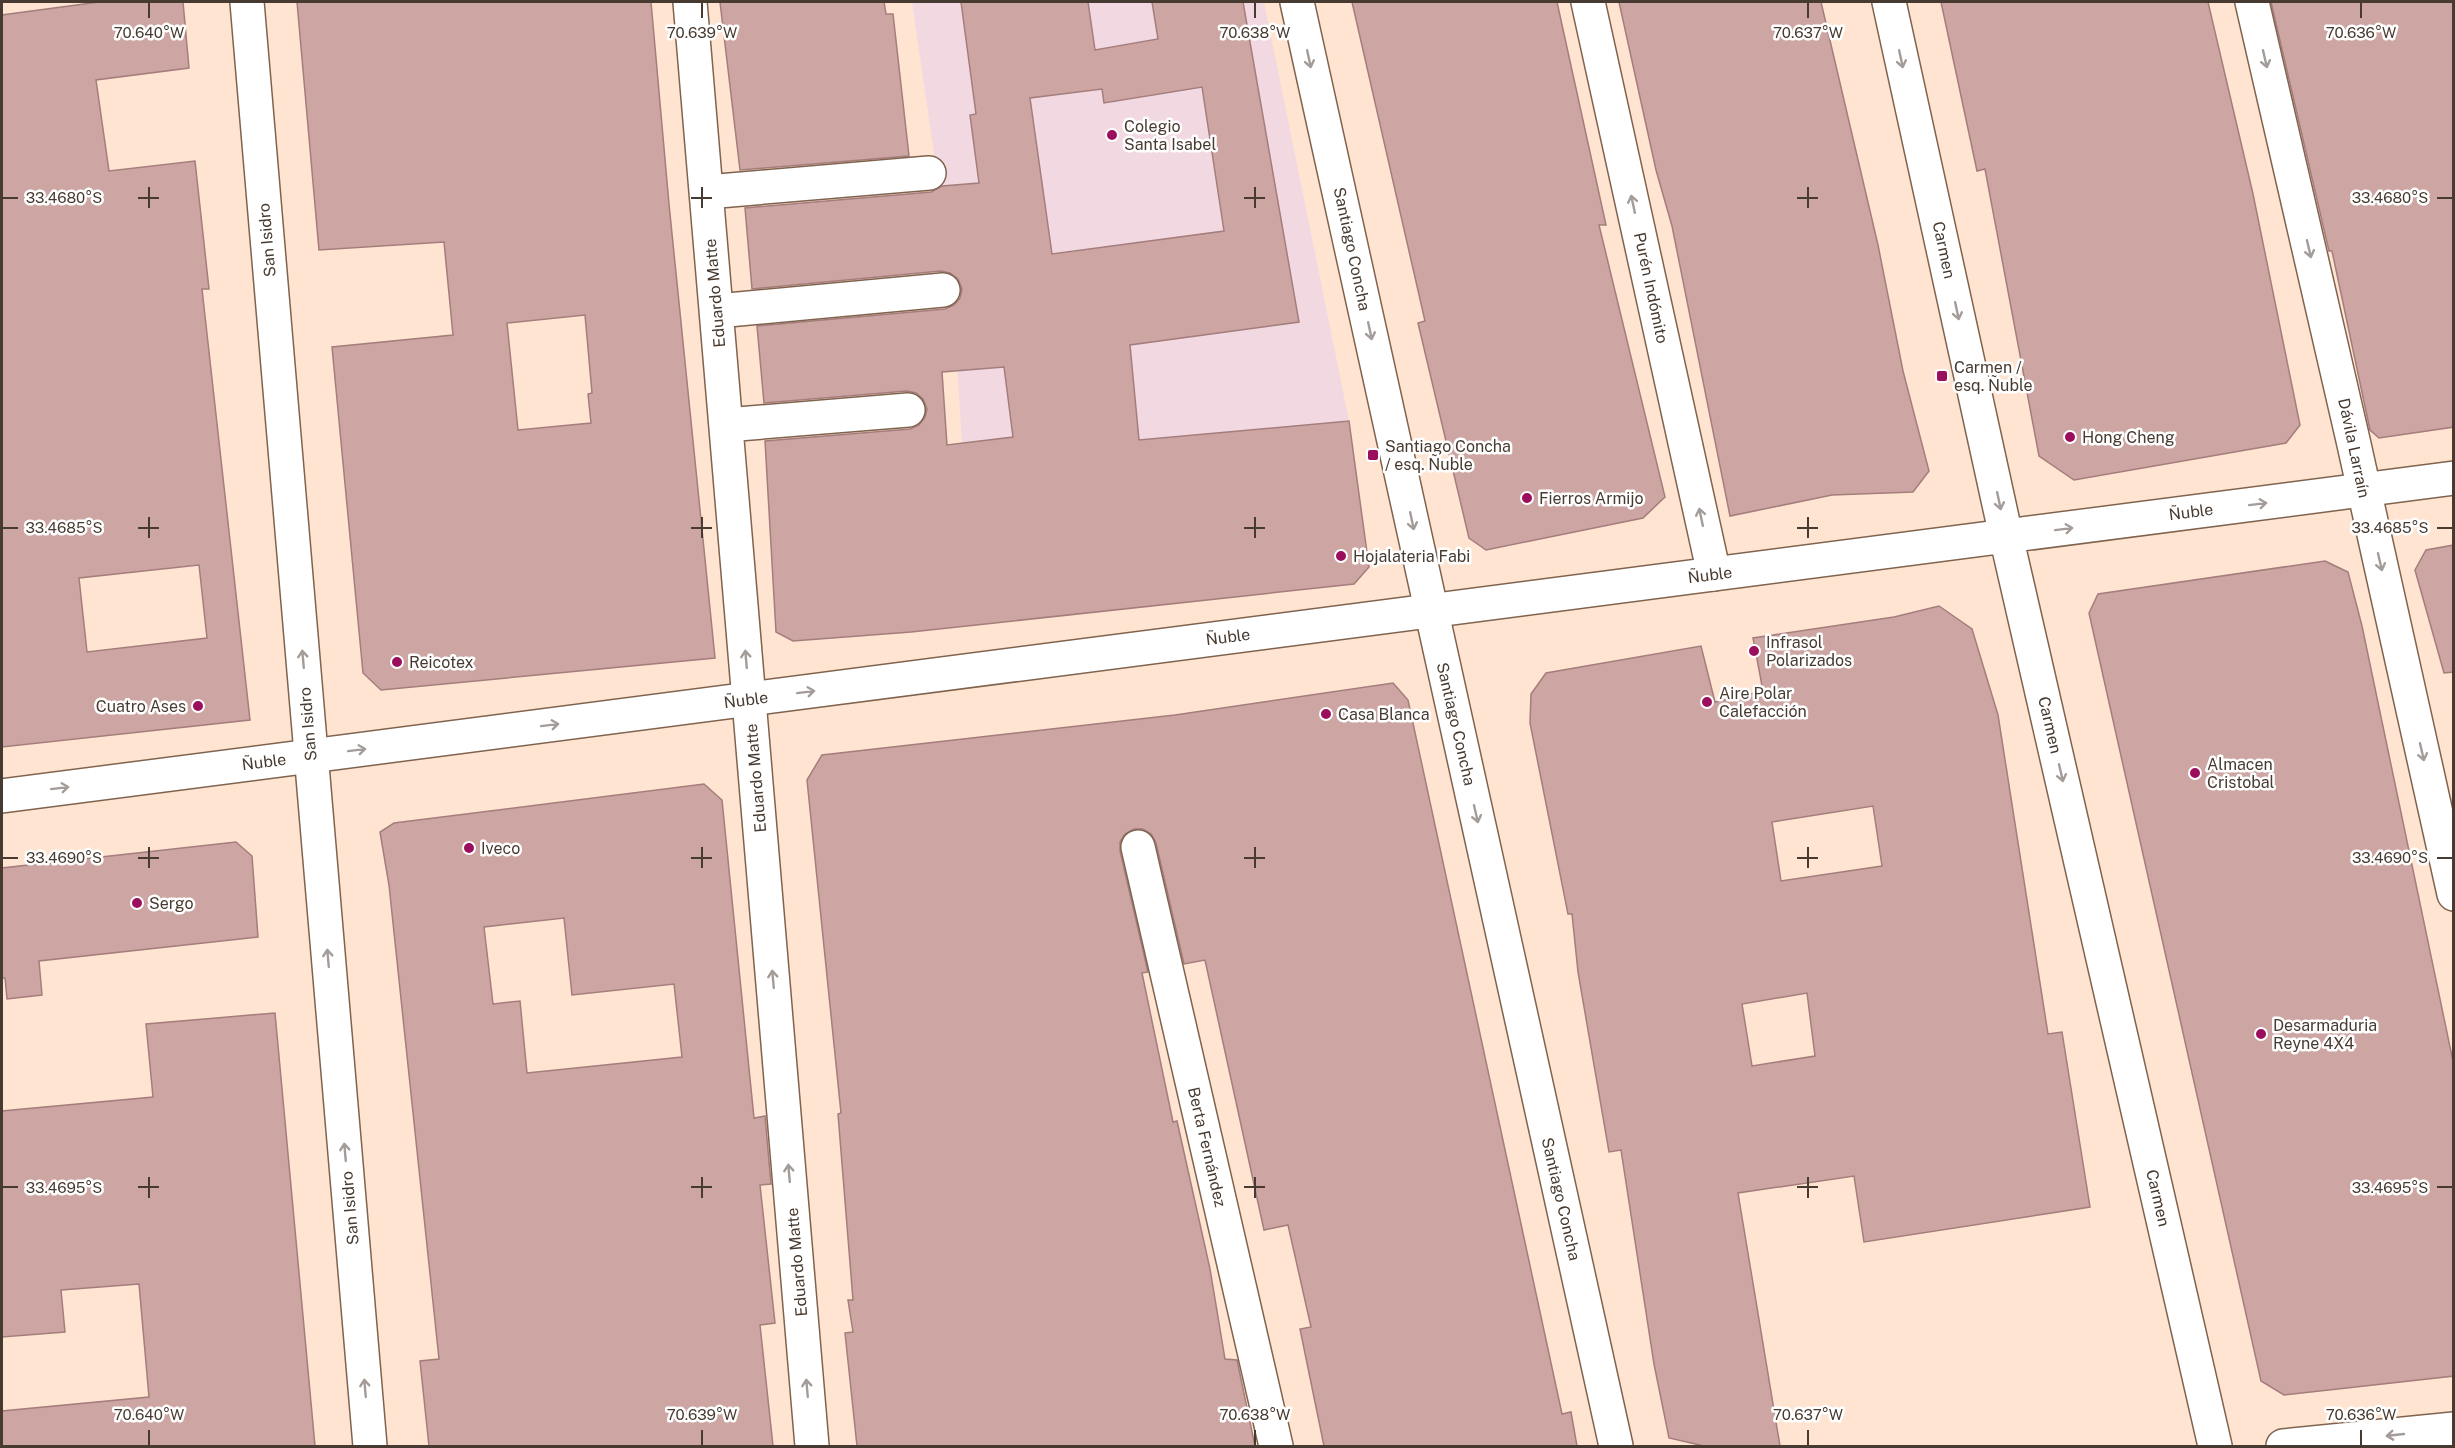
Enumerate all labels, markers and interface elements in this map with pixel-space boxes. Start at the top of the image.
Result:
text: 70.640°W [114,24,184,41]
text: 70.639°W [667,24,737,41]
text: 70.638°W [1220,24,1290,41]
text: 70.637°W [1773,24,1843,41]
text: 70.636°W [2326,24,2396,41]
one-way arrow [1304,49,1316,68]
one-way arrow [1896,49,1908,68]
one-way arrow [2260,49,2272,68]
place label: Colegio Santa Isabel [1124,117,1216,154]
marker: Colegio Santa Isabel [1105,128,1119,142]
street label: Santiago Concha [1330,185,1374,313]
text: 33.4680°S [26,189,102,206]
text: 33.4680°S [2352,189,2428,206]
one-way arrow [1626,195,1638,214]
street label: San Isidro [254,202,280,278]
street label: Carmen [1929,220,1959,280]
street label: Purén Indómito [1630,231,1672,345]
street label: Eduardo Matte [701,238,729,348]
one-way arrow [2304,238,2315,258]
one-way arrow [1952,300,1963,320]
one-way arrow [1364,321,1376,340]
place label: Carmen / esq. Ñuble [1954,358,2033,395]
marker: Carmen / esq. Ñuble [1935,369,1949,383]
street label: Dávila Larraín [2334,396,2374,500]
place label: Hong Cheng [2082,428,2175,447]
marker: Hong Cheng [2063,430,2077,444]
place label: Santiago Concha / esq. Ñuble [1385,437,1511,474]
marker: Santiago Concha / esq. Ñuble [1366,448,1380,462]
place label: Fierros Armijo [1539,489,1644,508]
marker: Fierros Armijo [1520,491,1534,505]
one-way arrow [1994,491,2005,510]
one-way arrow [2247,498,2267,509]
street label: Ñuble [2168,499,2214,524]
one-way arrow [1695,508,1707,527]
one-way arrow [1406,512,1418,531]
text: 33.4685°S [25,519,103,536]
text: 33.4685°S [2351,519,2429,536]
one-way arrow [2054,523,2074,534]
place label: Hojalateria Fabi [1353,547,1470,566]
marker: Hojalateria Fabi [1334,549,1348,563]
one-way arrow [2374,552,2386,571]
street label: Ñuble [1687,562,1733,587]
street label: Ñuble [1205,624,1251,649]
place label: Infrasol Polarizados [1766,633,1852,670]
marker: Infrasol Polarizados [1747,644,1761,658]
one-way arrow [297,649,308,669]
one-way arrow [740,649,751,669]
place label: Reicotex [409,653,473,672]
marker: Reicotex [390,655,404,669]
street label: Santiago Concha [1433,661,1479,787]
place label: Aire Polar Calefacción [1719,684,1807,721]
street label: San Isidro [295,686,321,762]
one-way arrow [796,686,816,697]
street label: Ñuble [723,687,769,712]
marker: Aire Polar Calefacción [1700,695,1714,709]
street label: Carmen [2034,695,2066,755]
place label: Cuatro Ases [96,697,186,716]
marker: Cuatro Ases [191,699,205,713]
place label: Casa Blanca [1338,705,1430,724]
marker: Casa Blanca [1319,707,1333,721]
one-way arrow [540,719,560,730]
street label: Eduardo Matte [742,723,770,833]
one-way arrow [2417,742,2428,761]
one-way arrow [347,744,366,755]
street label: Ñuble [241,749,287,774]
place label: Almacen Cristobal [2207,755,2274,792]
one-way arrow [2055,763,2067,782]
marker: Almacen Cristobal [2188,766,2202,780]
one-way arrow [49,783,69,794]
one-way arrow [1471,804,1482,824]
place label: Iveco [481,839,520,858]
marker: Iveco [462,841,476,855]
text: 33.4690°S [26,849,102,866]
text: 33.4690°S [2352,849,2428,866]
place label: Sergo [149,894,194,913]
marker: Sergo [130,896,144,910]
one-way arrow [323,948,334,968]
one-way arrow [767,969,778,989]
place label: Desarmaduria Reyne 4X4 [2273,1016,2377,1053]
marker: Desarmaduria Reyne 4X4 [2254,1027,2268,1041]
street label: Berta Fernández [1184,1085,1230,1209]
street label: Santiago Concha [1538,1136,1584,1262]
one-way arrow [339,1143,350,1163]
one-way arrow [783,1164,794,1183]
street label: Carmen [2142,1168,2174,1228]
street label: San Isidro [337,1170,363,1246]
text: 33.4695°S [26,1179,102,1196]
text: 33.4695°S [2352,1179,2428,1196]
street label: Eduardo Matte [783,1207,811,1317]
one-way arrow [359,1379,370,1399]
one-way arrow [801,1379,812,1399]
text: 70.640°W [114,1406,184,1423]
text: 70.639°W [667,1406,737,1423]
text: 70.638°W [1220,1406,1290,1423]
text: 70.637°W [1773,1406,1843,1423]
text: 70.636°W [2326,1406,2396,1423]
one-way arrow [2386,1430,2406,1441]

